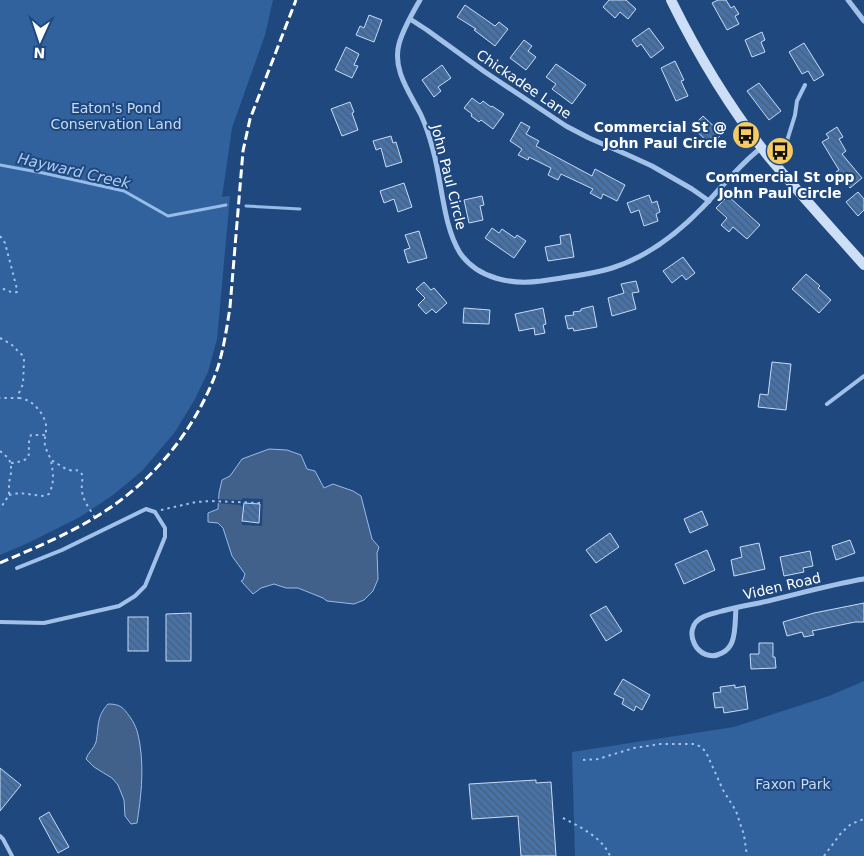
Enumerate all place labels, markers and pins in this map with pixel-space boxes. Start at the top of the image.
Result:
place label: Commercial St @ John Paul Circle [594,119,727,151]
bus stop icon: Commercial St @ John Paul Circle [731,120,761,150]
bus stop icon: Commercial St opp John Paul Circle [765,136,795,166]
place label: Commercial St opp John Paul Circle [706,169,855,201]

